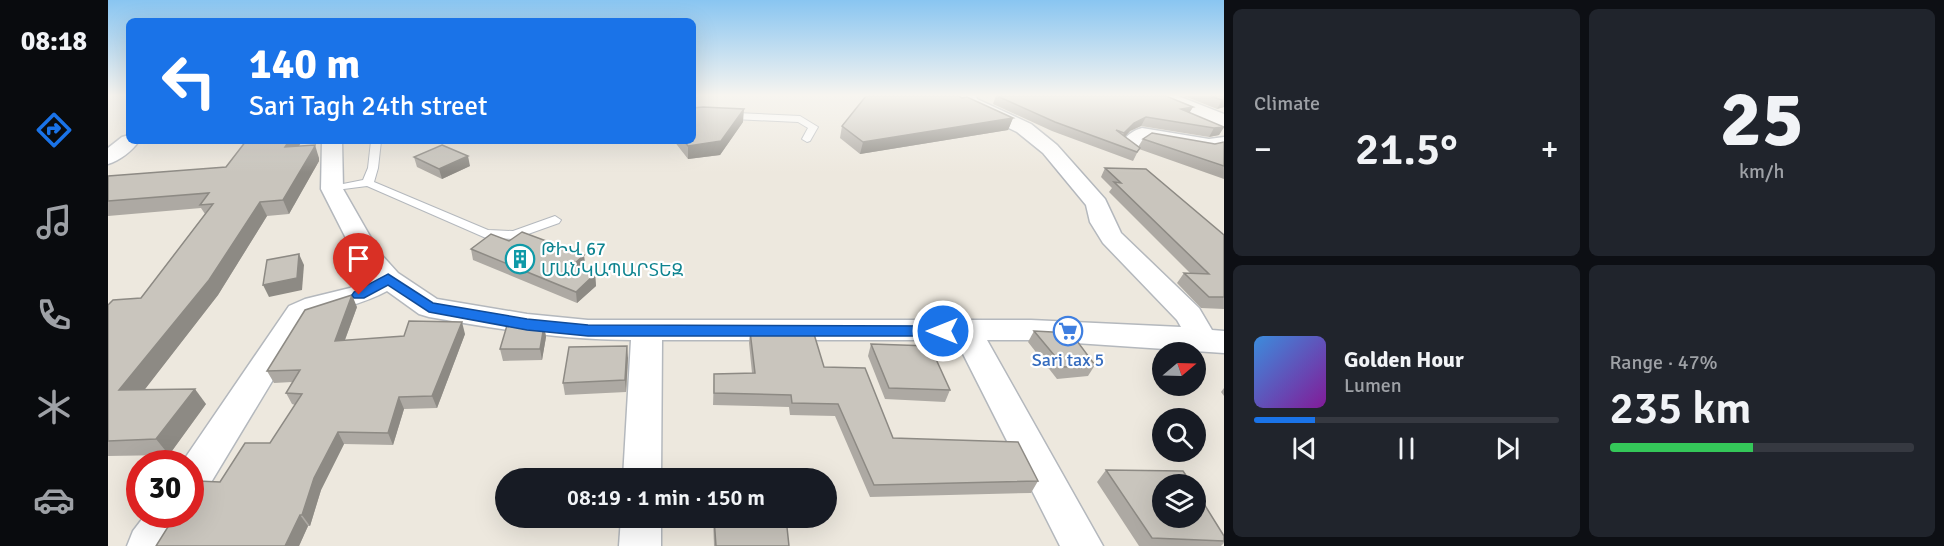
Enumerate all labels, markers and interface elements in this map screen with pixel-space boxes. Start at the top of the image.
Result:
text: 08:18 [21,25,87,58]
text: 140 m [249,39,360,90]
icon: left [150,42,228,120]
text: 25 [1720,72,1804,168]
text: Sari Tagh 24th street [249,90,488,123]
text: Climate [1254,91,1320,116]
icon: directions [33,109,75,151]
text: 21.5° [1355,122,1458,177]
text: − [1254,129,1272,170]
text: + [1541,129,1559,170]
text: km/h [1739,159,1784,184]
icon: music [33,201,75,243]
pin [333,233,384,295]
place label: ԹԻՎ 67 ՄԱՆԿԱՊԱՐՏԵԶ [541,238,684,281]
icon: arrive [342,242,375,275]
building icon: ԹԻՎ 67 ՄԱՆԿԱՊԱՐՏԵԶ [504,243,536,275]
icon: phone [33,294,75,336]
position arrow [911,299,975,363]
supermarket icon: Sari tax 5 [1052,315,1084,347]
north arrow [1152,342,1206,396]
map controls [1152,342,1206,528]
text: Golden Hour [1344,346,1464,373]
place label: Sari tax 5 [1032,349,1104,371]
text: Range · 47% [1610,350,1718,375]
text: Lumen [1344,373,1402,398]
text: 235 km [1610,381,1752,436]
icon: climate [33,386,75,428]
button: search [1152,408,1206,462]
icon: previous [1288,432,1321,465]
icon: pause [1390,432,1423,465]
icon: next [1491,432,1524,465]
speed limit sign: 30 [126,450,204,528]
button: layers [1152,474,1206,528]
icon: car [33,479,75,521]
text: 08:19 · 1 min · 150 m [567,484,765,511]

